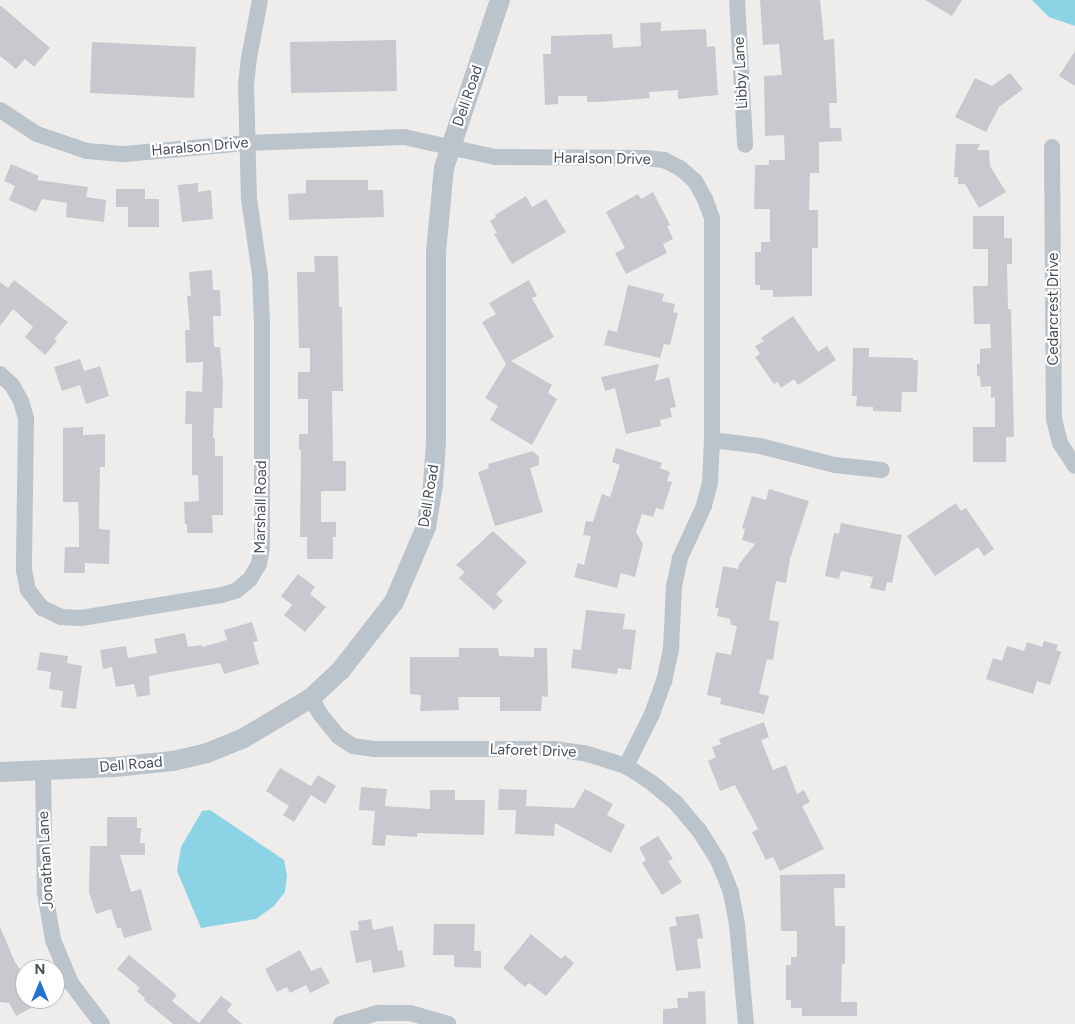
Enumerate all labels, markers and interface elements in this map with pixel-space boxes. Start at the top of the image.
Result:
street label: Libby Lane [730,36,752,110]
street label: Dell Road [449,63,487,129]
street label: Haralson Drive [151,134,249,160]
street label: Haralson Drive [553,149,651,169]
street label: Cedarcrest Drive [1045,253,1063,365]
street label: Marshall Road [251,460,271,554]
street label: Dell Road [415,463,443,529]
street label: Laforet Drive [489,740,577,762]
street label: Dell Road [99,753,163,777]
street label: Jonathan Lane [34,810,58,910]
north arrow [15,959,65,1009]
text: N [35,961,45,978]

